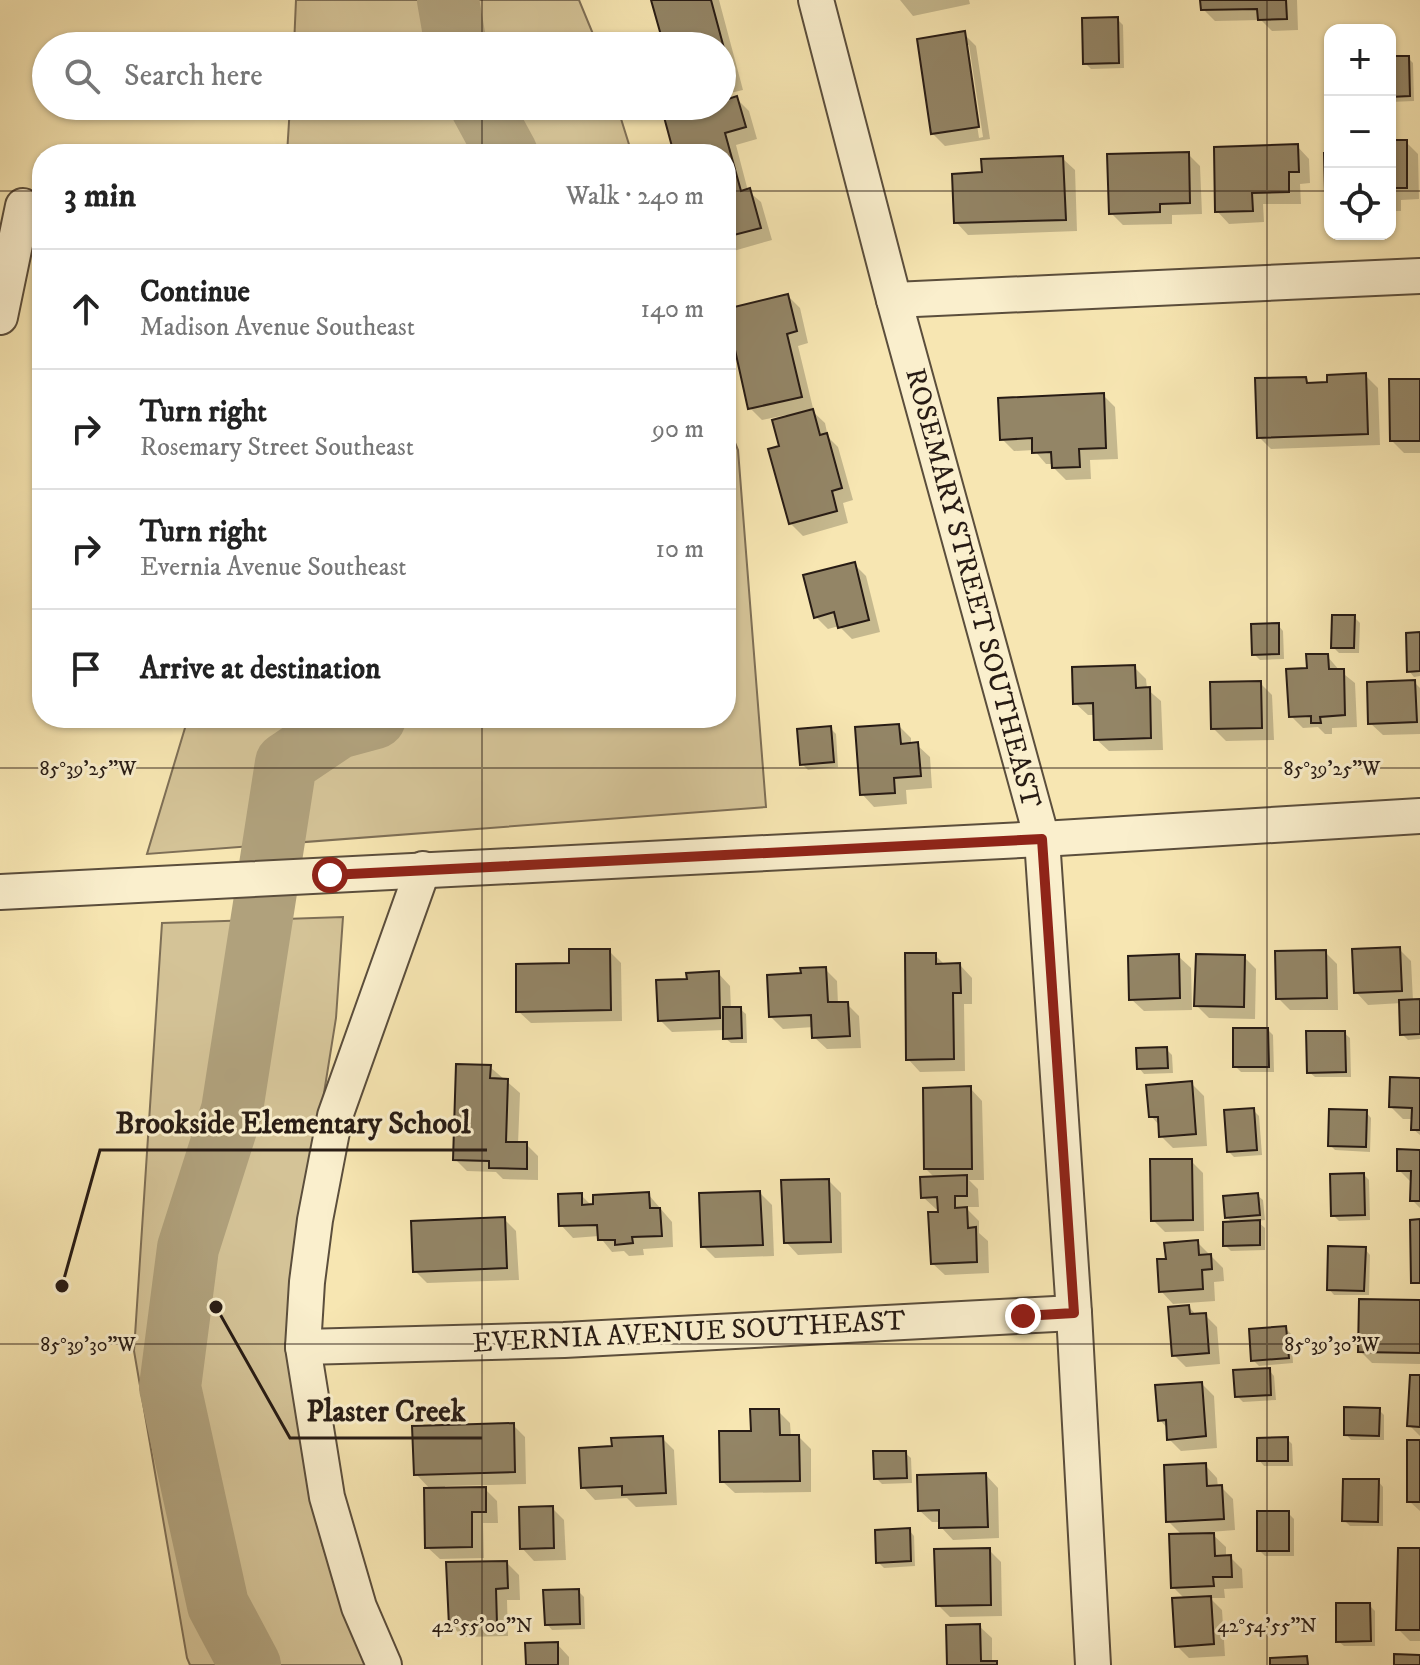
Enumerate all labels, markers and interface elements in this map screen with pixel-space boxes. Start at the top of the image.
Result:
map controls [1324,24,1396,240]
button: + [1324,24,1396,96]
search box [32,32,736,120]
icon: search [60,54,104,98]
text: Search here [124,58,263,95]
button: − [1324,96,1396,168]
button: locate [1324,168,1396,240]
text: 3 min [64,175,136,217]
text: Walk · 240 m [566,180,704,213]
text: Continue [140,274,250,311]
icon: ahead [64,287,108,331]
text: 140 m [640,293,704,326]
text: Madison Avenue Southeast [140,311,415,344]
street label: ROSEMARY STREET SOUTHEAST [897,364,1049,812]
text: Turn right [140,394,267,431]
icon: right [64,407,108,451]
text: 90 m [652,413,704,446]
text: Rosemary Street Southeast [140,431,414,464]
text: Turn right [140,514,267,551]
icon: right [64,527,108,571]
text: 10 m [655,533,704,566]
text: Evernia Avenue Southeast [140,551,407,584]
icon: arrive [64,647,108,691]
text: Arrive at destination [140,651,381,688]
text: 85°39'25"W [40,757,137,782]
text: 85°39'25"W [1284,757,1381,782]
route start [312,857,348,893]
callout: Brookside Elementary School [100,1096,487,1150]
text: Brookside Elementary School [116,1106,471,1143]
route end [1005,1298,1041,1334]
street label: EVERNIA AVENUE SOUTHEAST [472,1303,906,1361]
text: 85°39'30"W [40,1333,136,1358]
text: 85°39'30"W [1284,1333,1380,1358]
callout: Plaster Creek [290,1384,482,1438]
text: Plaster Creek [306,1394,467,1431]
text: 42°55'00"N [432,1614,532,1639]
text: 42°54'55"N [1217,1614,1317,1639]

